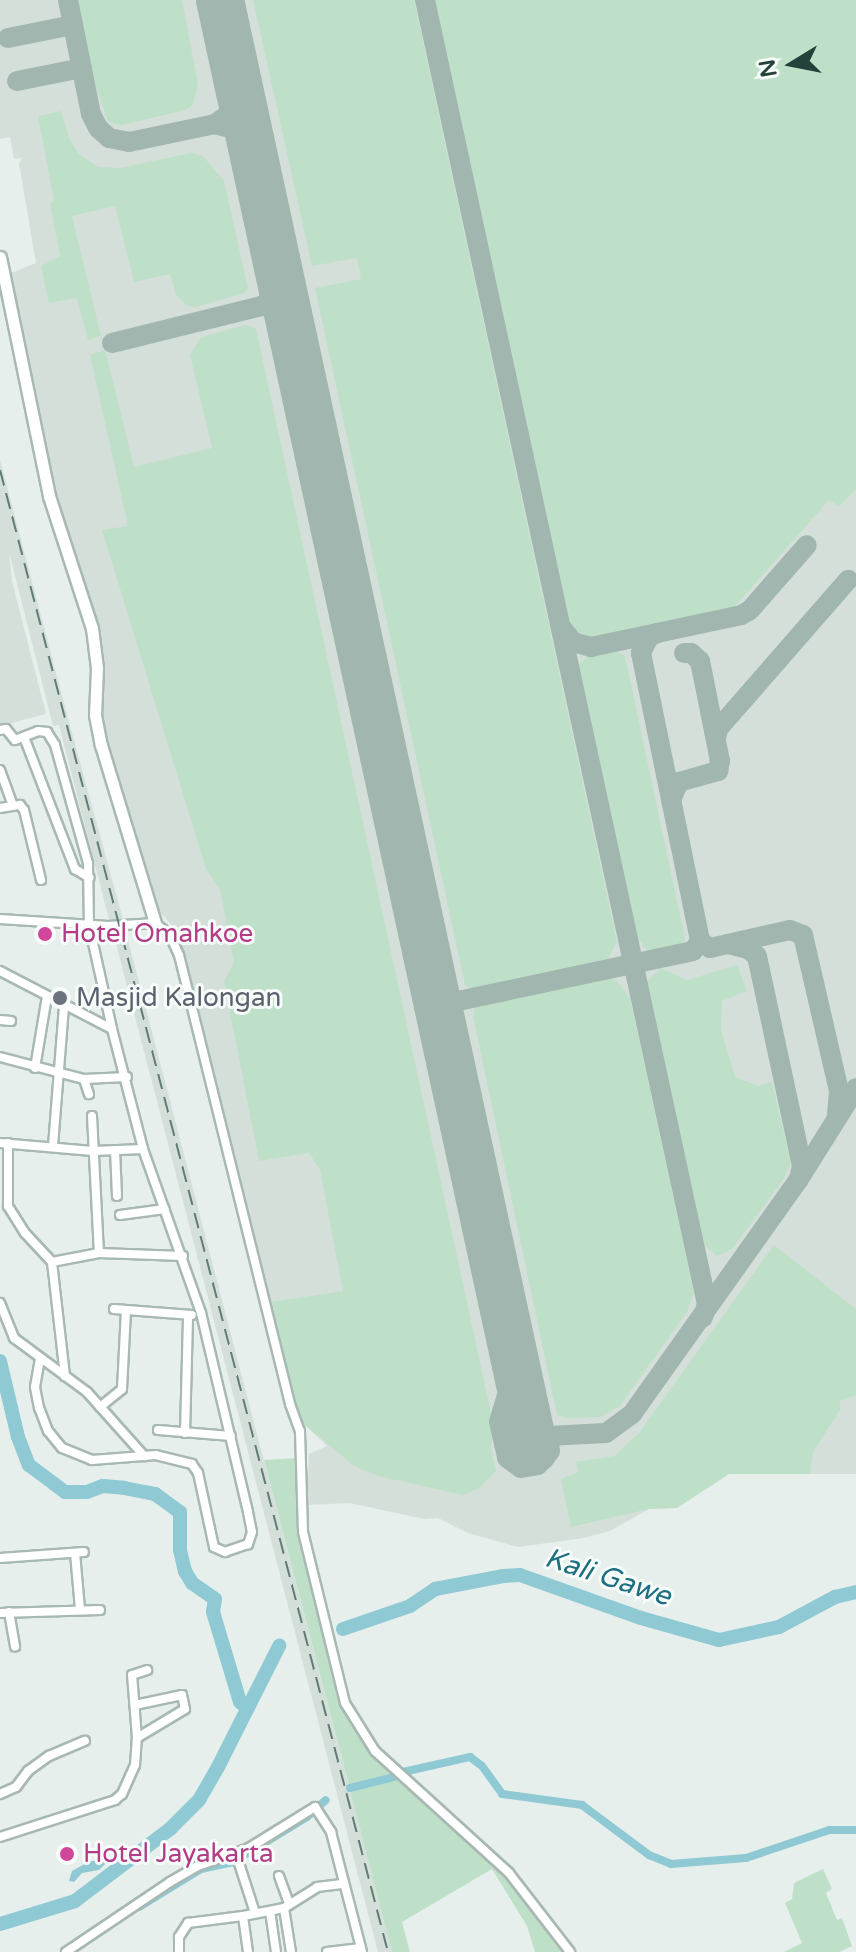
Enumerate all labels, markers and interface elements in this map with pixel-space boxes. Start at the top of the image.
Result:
north arrow [752,24,832,104]
text: N [754,57,783,79]
place label: Hotel Omahkoe [61,918,253,950]
marker: Hotel Omahkoe [36,925,54,943]
place label: Masjid Kalongan [76,982,281,1014]
marker: Masjid Kalongan [51,989,69,1007]
water label: Kali Gawe [541,1541,675,1613]
place label: Hotel Jayakarta [83,1838,274,1870]
marker: Hotel Jayakarta [58,1845,76,1863]

